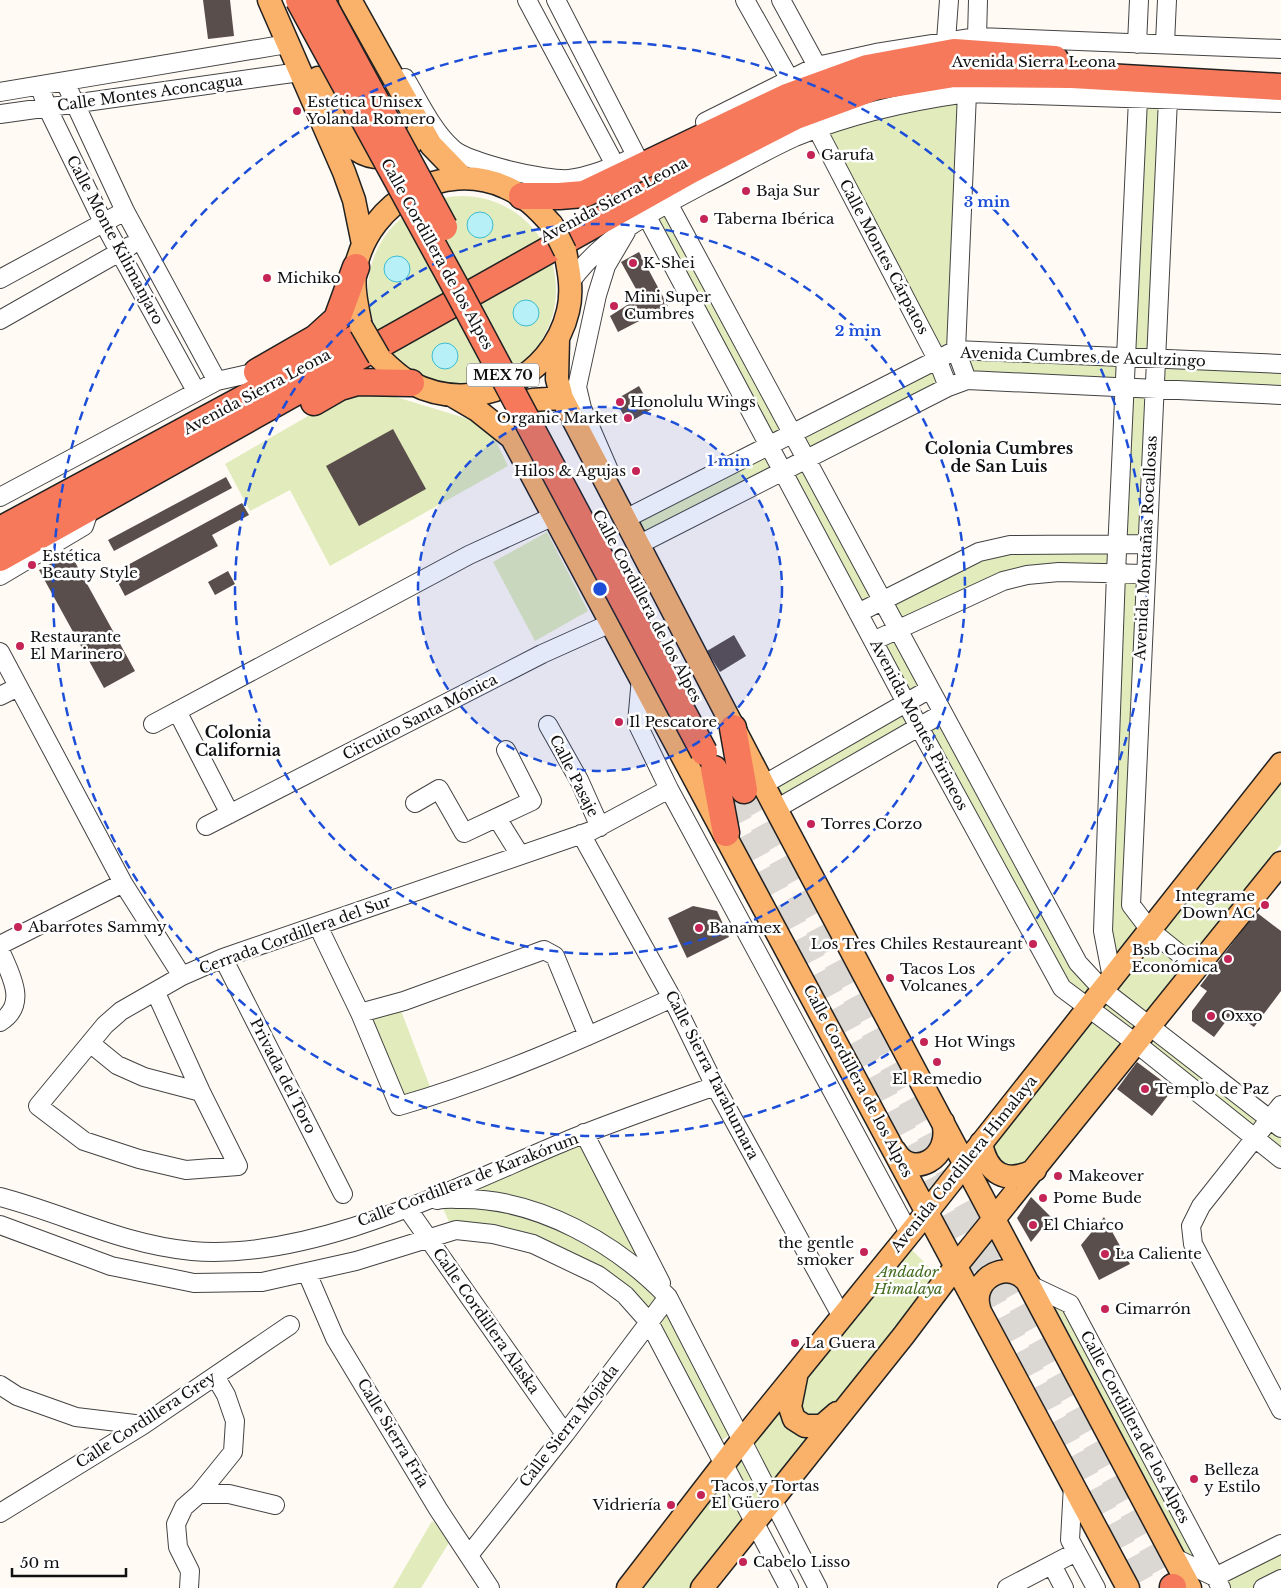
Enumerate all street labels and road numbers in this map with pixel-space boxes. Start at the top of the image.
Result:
street label: Avenida Sierra Leona [951,52,1117,71]
street label: Calle Montes Aconcagua [56,70,245,115]
street label: Calle Monte Kilimanjaro [63,152,168,328]
street label: Avenida Sierra Leona [536,152,691,247]
street label: Calle Cordillera de los Alpes [377,155,498,353]
street label: Calle Montes Cárpatos [836,176,933,338]
street label: Avenida Cumbres de Acultzingo [959,343,1206,370]
street label: Avenida Sierra Leona [179,344,334,439]
road number: MEX 70 [467,364,539,386]
street label: Avenida Montañas Rocallosas [1130,435,1161,662]
street label: Calle Cordillera de los Alpes [589,506,706,705]
street label: Avenida Montes Pirineos [866,635,973,814]
street label: Circuito Santa Mónica [339,669,501,764]
street label: Calle Pasaje [546,731,603,820]
street label: Cerrada Cordillera del Sur [196,891,394,978]
street label: Calle Cordillera de los Alpes [800,981,917,1180]
street label: Calle Sierra Tarahumara [661,987,764,1163]
street label: Privada del Toro [246,1015,321,1137]
street label: Avenida Cordillera Himalaya [886,1071,1041,1257]
street label: Calle Cordillera de Karakórum [355,1128,581,1231]
street label: Calle Cordillera Alaska [429,1244,544,1398]
street label: Calle Cordillera de los Alpes [1077,1327,1194,1526]
street label: Calle Sierra Mojada [515,1360,623,1491]
street label: Calle Cordillera Grey [72,1367,220,1472]
street label: Calle Sierra Fría [353,1375,434,1491]

